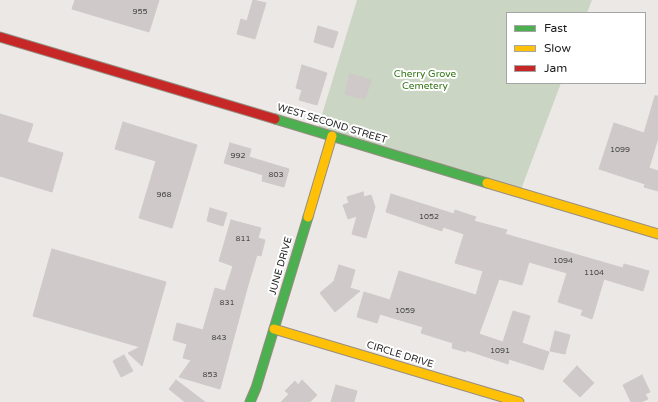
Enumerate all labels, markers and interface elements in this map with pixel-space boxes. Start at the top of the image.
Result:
house number: 955 [132,7,148,17]
legend [506,12,646,84]
text: Fast [544,21,567,35]
text: Slow [544,41,571,55]
text: Jam [544,61,567,75]
park label: Cherry Grove Cemetery [394,68,456,92]
street label: WEST SECOND STREET [276,102,388,146]
house number: 1099 [610,145,630,155]
house number: 992 [230,151,246,161]
house number: 803 [268,170,284,180]
house number: 968 [156,190,172,200]
house number: 1052 [419,212,439,222]
house number: 811 [235,234,251,244]
street label: JUNE DRIVE [267,235,295,297]
house number: 1094 [553,256,573,266]
house number: 1104 [584,268,604,278]
house number: 831 [219,298,235,308]
house number: 1059 [395,306,415,316]
house number: 843 [211,333,227,343]
street label: CIRCLE DRIVE [365,339,435,371]
house number: 1091 [490,346,510,356]
house number: 853 [202,370,218,380]

